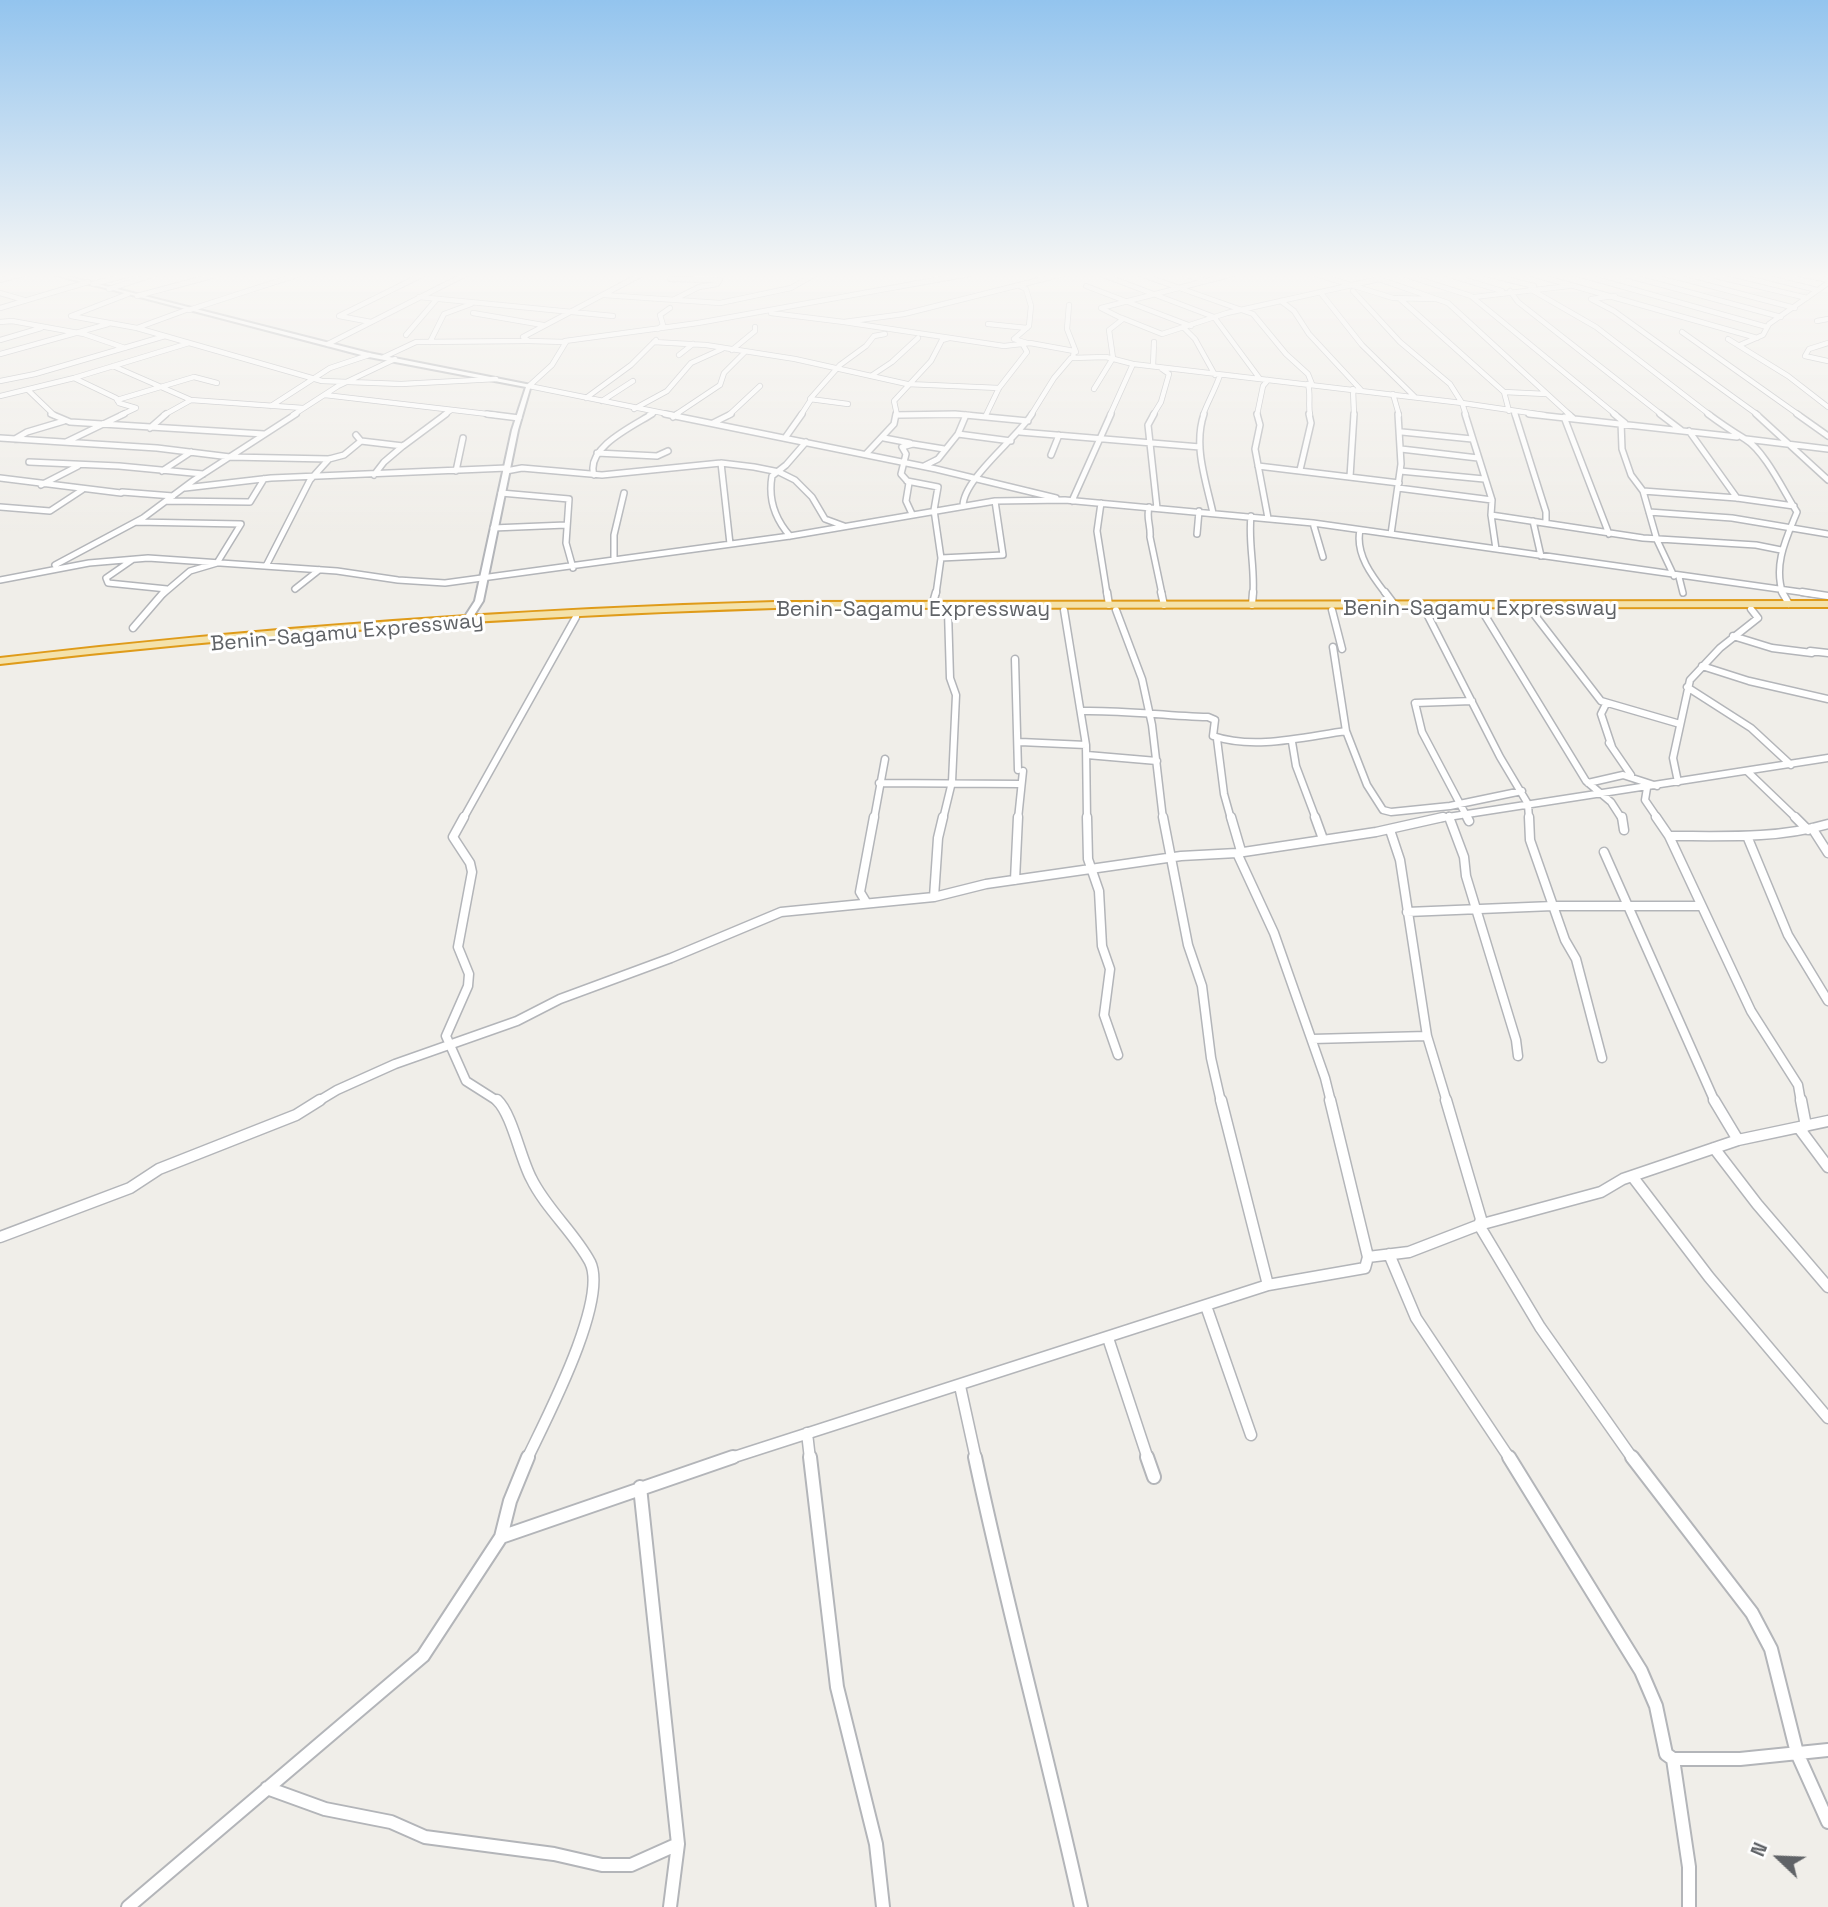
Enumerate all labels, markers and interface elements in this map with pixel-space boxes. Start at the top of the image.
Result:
street label: Benin-Sagamu Expressway [1343,596,1617,622]
street label: Benin-Sagamu Expressway [776,597,1050,623]
street label: Benin-Sagamu Expressway [209,609,485,657]
north arrow [1744,1823,1814,1893]
text: N [1745,1839,1773,1860]

